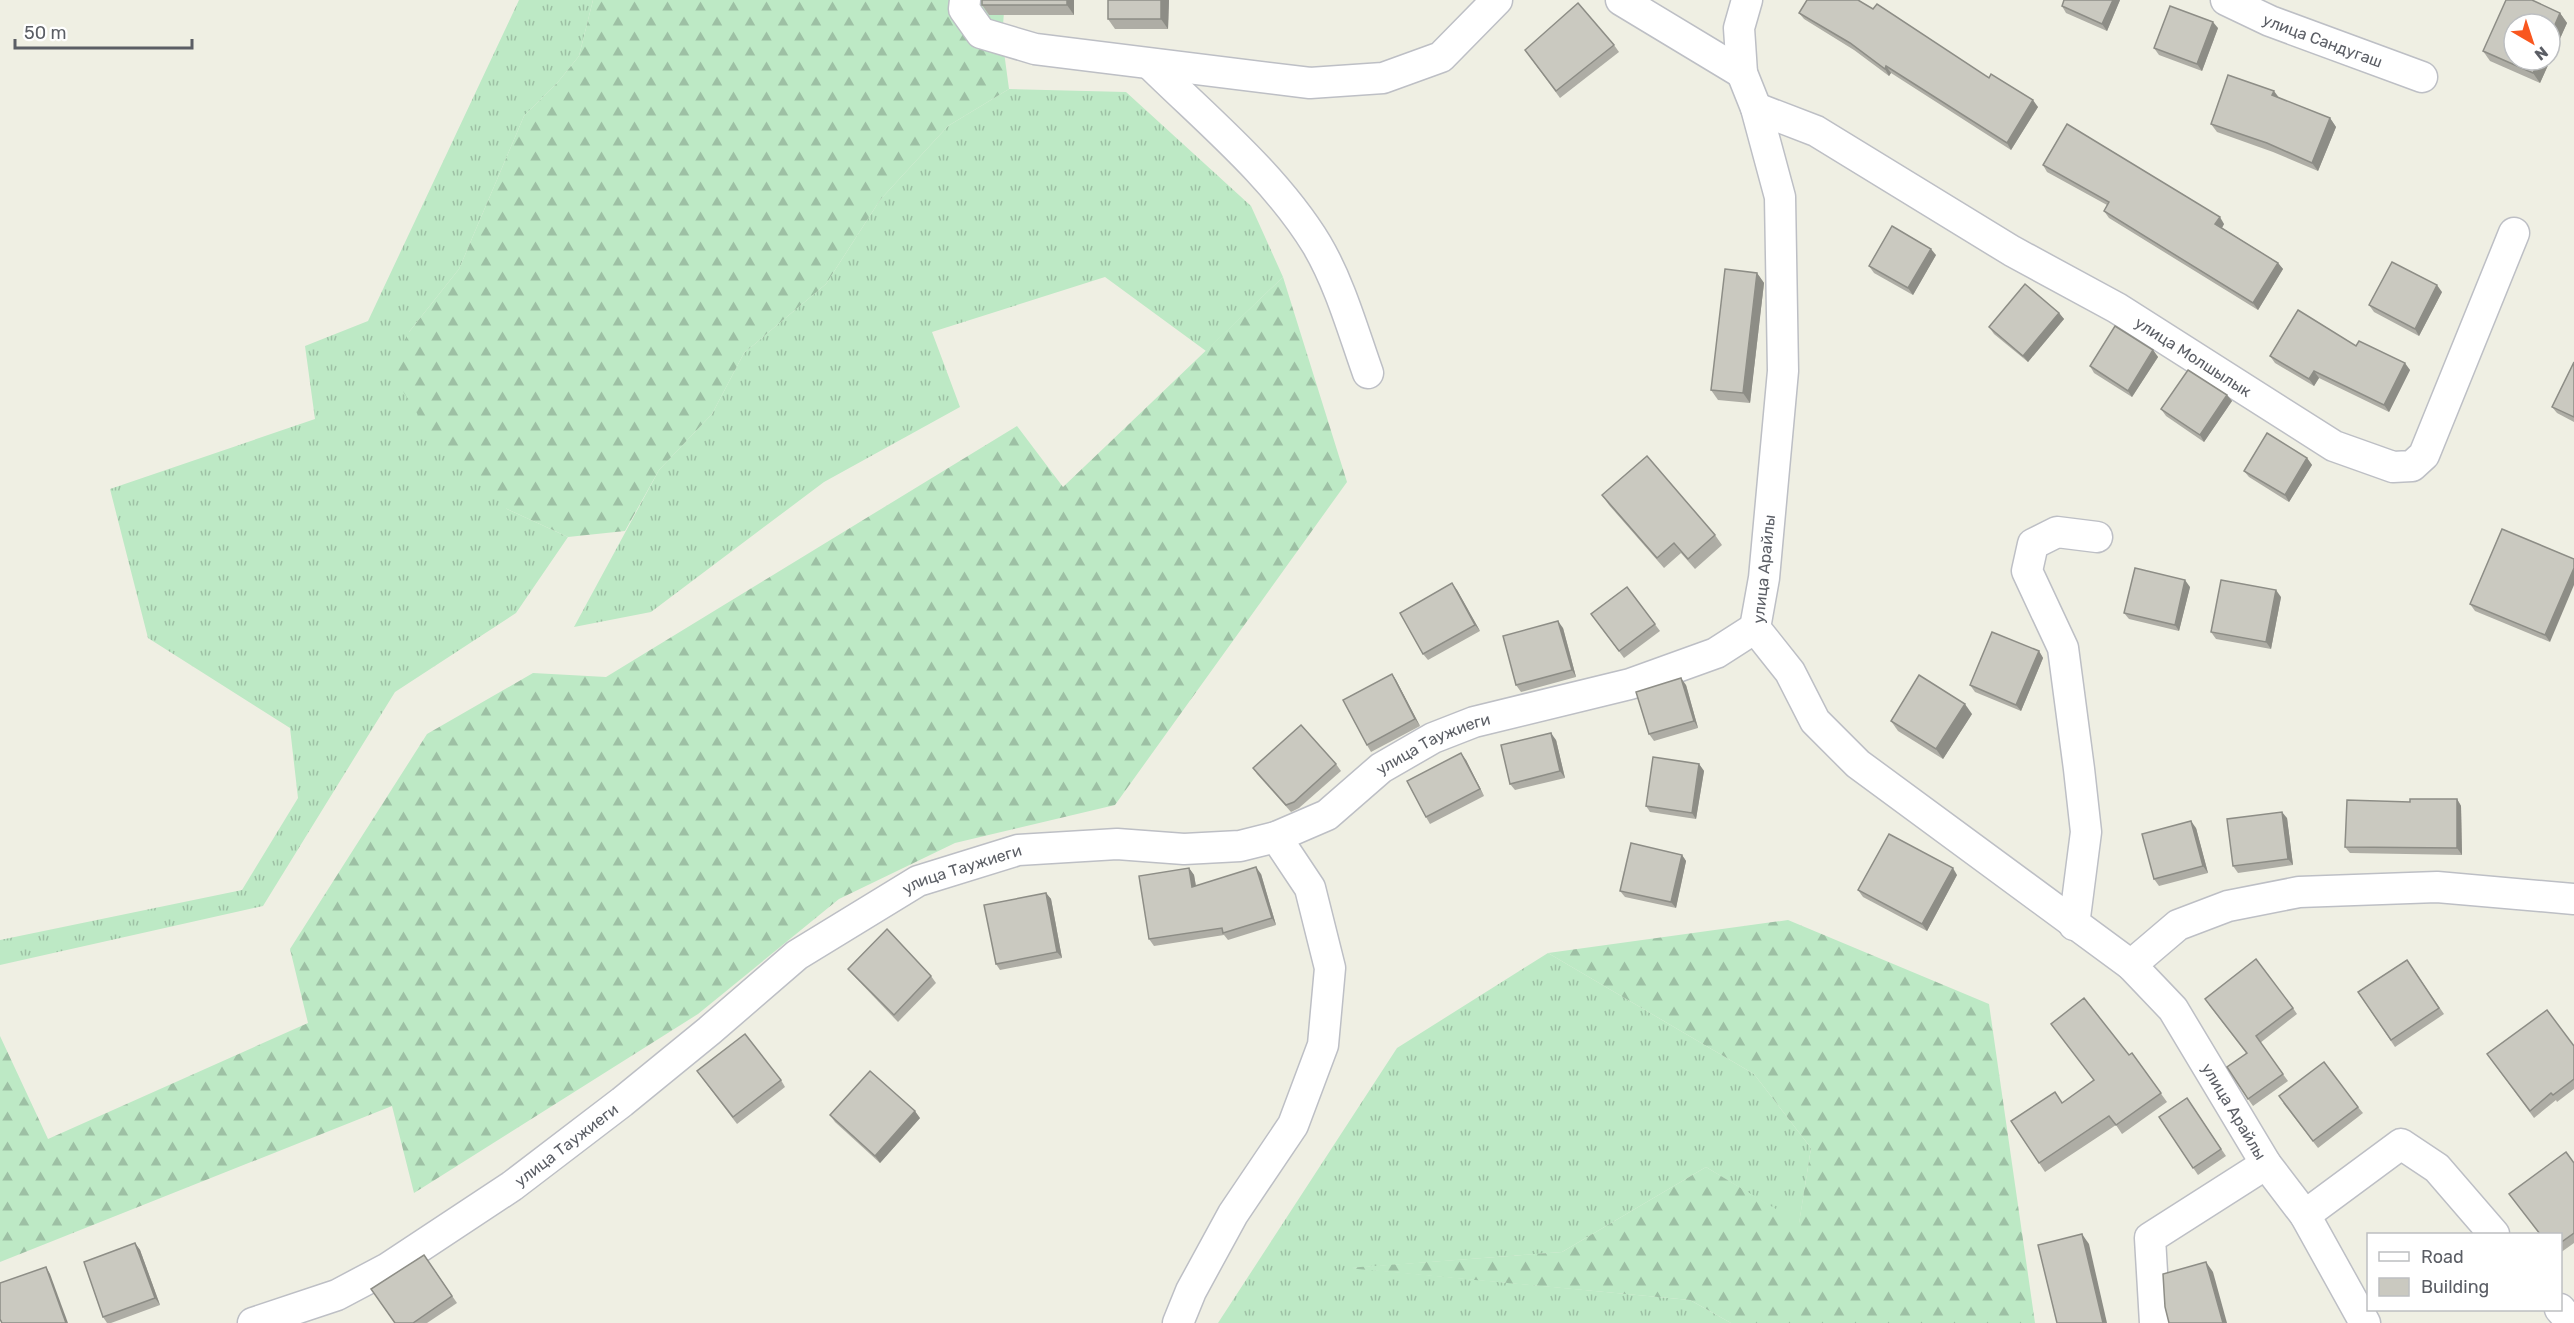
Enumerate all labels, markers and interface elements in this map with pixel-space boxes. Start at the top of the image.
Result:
street label: улица Сандугаш [2260,10,2385,71]
scale bar [15,12,192,50]
north arrow [2502,12,2562,72]
text: 50 m [24,22,67,44]
text: N [2531,42,2552,64]
street label: улица Молшылык [2132,313,2255,401]
street label: улица Арайлы [1749,514,1779,624]
street label: улица Таужиеги [1371,709,1492,778]
street label: улица Таужиеги [898,840,1024,898]
street label: улица Арайлы [2198,1060,2271,1163]
street label: улица Таужиеги [511,1099,622,1190]
legend [2367,1233,2562,1311]
text: Road [2421,1246,2464,1268]
text: Building [2421,1276,2489,1298]

